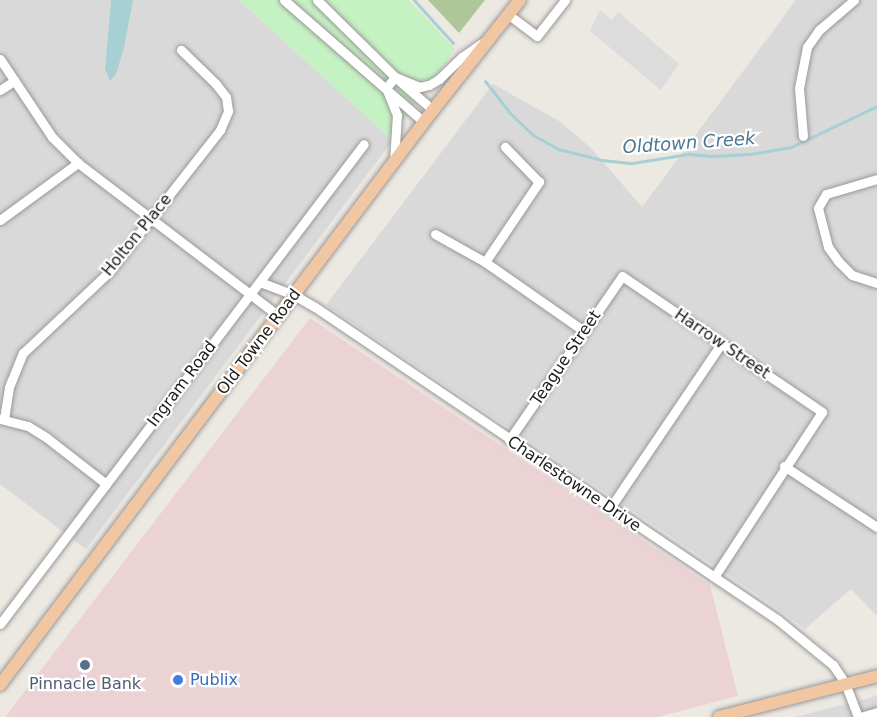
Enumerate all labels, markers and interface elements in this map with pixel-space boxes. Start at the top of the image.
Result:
water label: Oldtown Creek [622,128,756,158]
street label: Holton Place [98,190,176,280]
street label: Old Towne Road [213,285,305,399]
street label: Harrow Street [671,305,773,383]
street label: Teague Street [527,307,605,409]
street label: Ingram Road [144,337,220,431]
street label: Charlestowne Drive [503,432,645,536]
marker: Pinnacle Bank [78,658,92,672]
place label: Publix [190,670,238,690]
marker: Publix [171,673,185,687]
place label: Pinnacle Bank [29,674,141,694]

